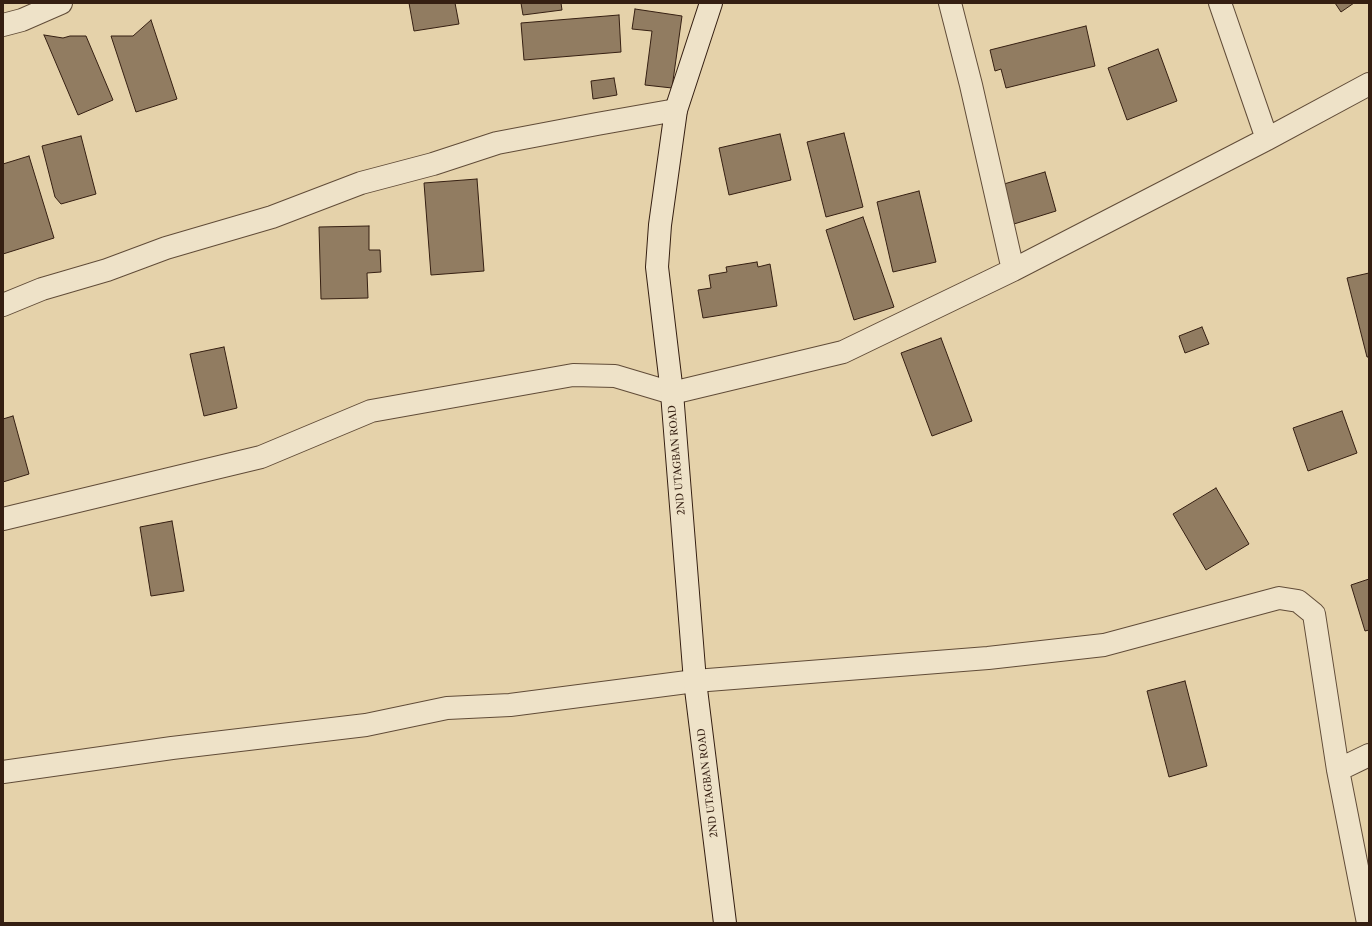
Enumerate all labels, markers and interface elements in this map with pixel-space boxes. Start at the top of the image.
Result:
street label: 2ND UTAGBAN ROAD [666,405,688,515]
street label: 2ND UTAGBAN ROAD [695,728,721,838]

